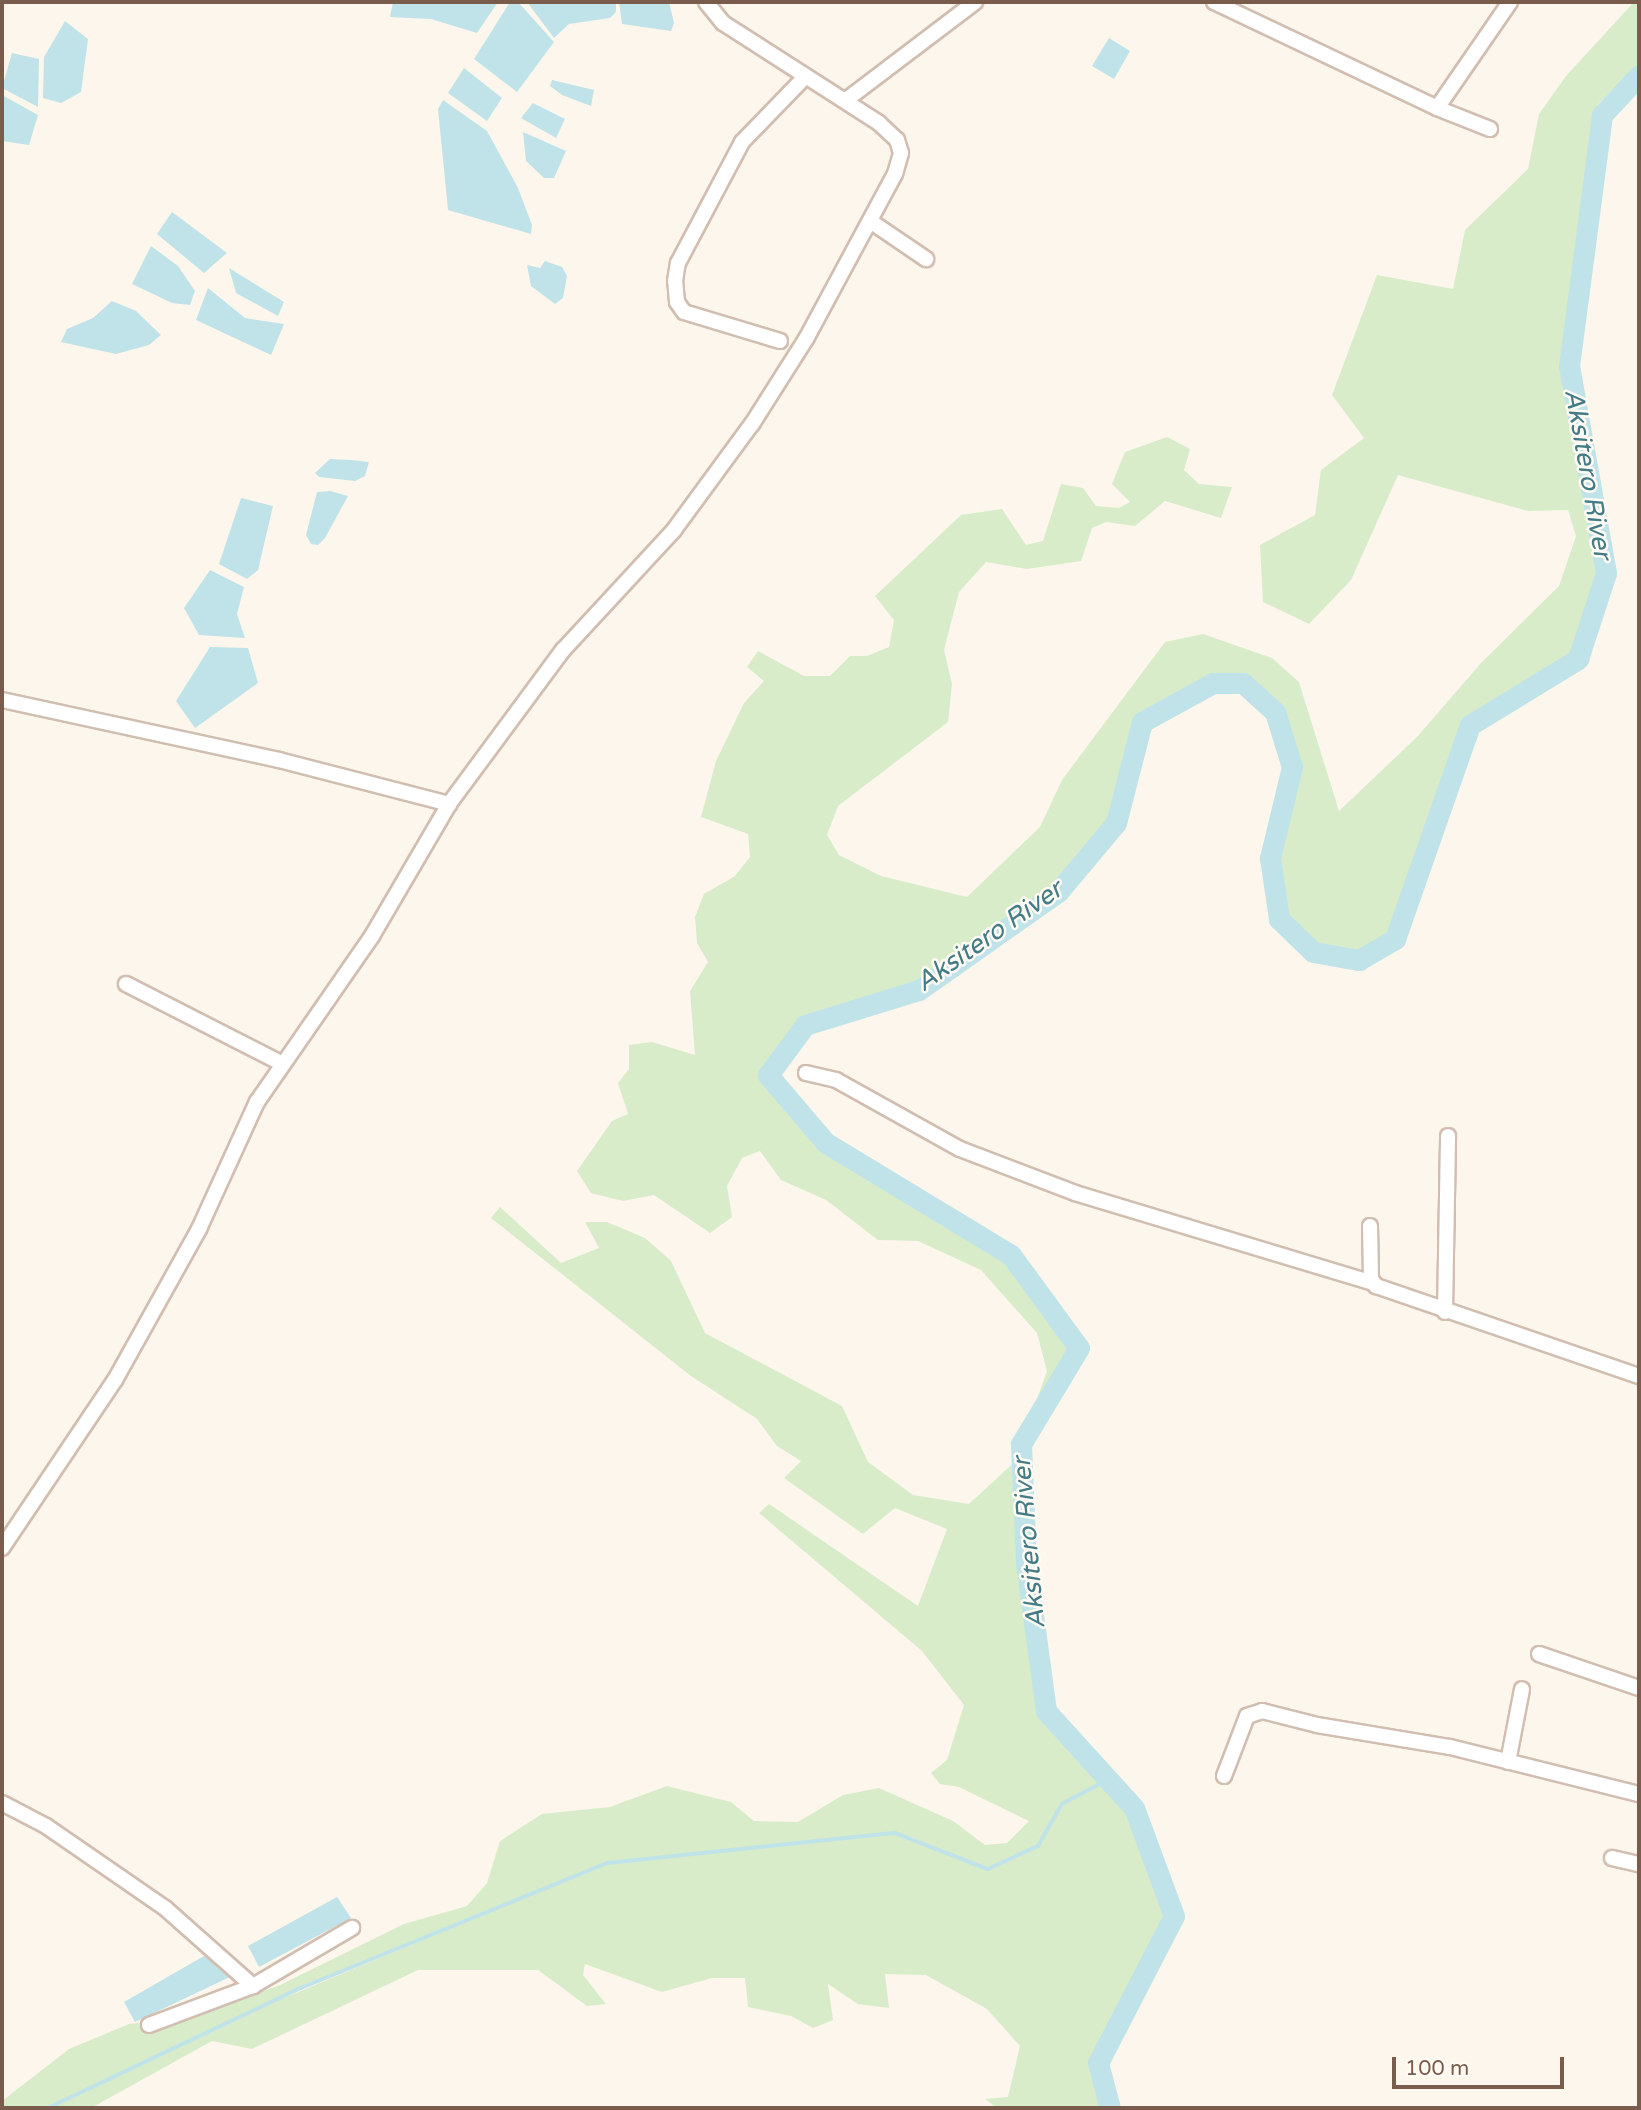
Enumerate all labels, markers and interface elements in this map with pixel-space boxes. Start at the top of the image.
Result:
water label: Aksitero River [1558,387,1618,561]
water label: Aksitero River [910,874,1068,998]
water label: Aksitero River [1006,1456,1052,1630]
scale bar [1396,2044,1568,2088]
text: 100 m [1405,2056,1469,2081]

